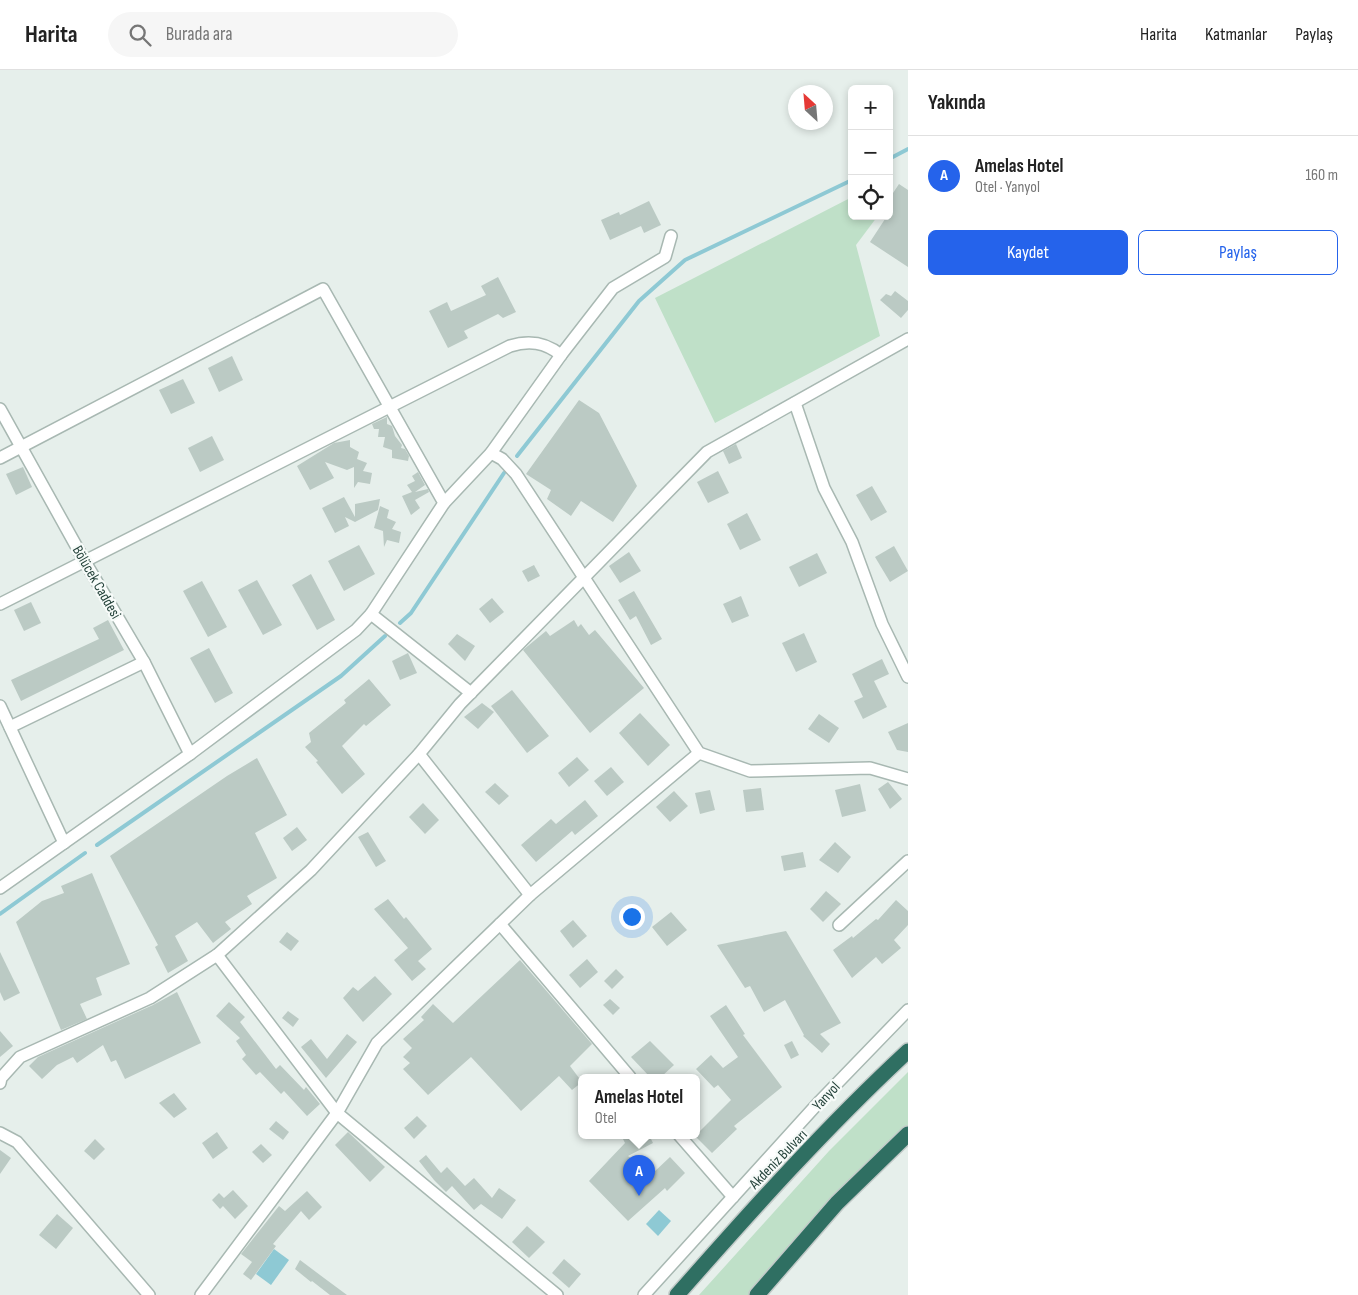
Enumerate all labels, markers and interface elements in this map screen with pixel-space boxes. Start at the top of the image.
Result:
search box [108,12,458,57]
text: Harita [25,20,78,49]
icon: search [126,21,154,49]
text: Burada ara [166,23,233,46]
text: Harita [1140,24,1177,45]
text: Katmanlar [1205,24,1267,45]
text: Paylaş [1295,24,1333,45]
north arrow [788,85,833,130]
map controls [848,85,893,220]
button: + [848,85,893,130]
text: Yakında [928,90,985,115]
button: − [848,130,893,175]
text: Amelas Hotel [975,155,1063,178]
text: A [940,166,948,185]
text: 160 m [1305,166,1338,185]
button: locate [848,175,893,220]
text: Otel · Yanyol [975,178,1040,197]
button: Kaydet [928,230,1128,275]
button: Paylaş [1138,230,1338,275]
street label: Bölücek Caddesi [68,542,125,622]
your location [619,904,645,930]
popup [578,1074,700,1139]
street label: Yanyol [808,1078,844,1115]
text: Amelas Hotel [595,1086,683,1109]
text: Otel [595,1109,617,1128]
street label: Akdeniz Bulvarı [745,1126,811,1194]
pin: A [623,1155,655,1196]

